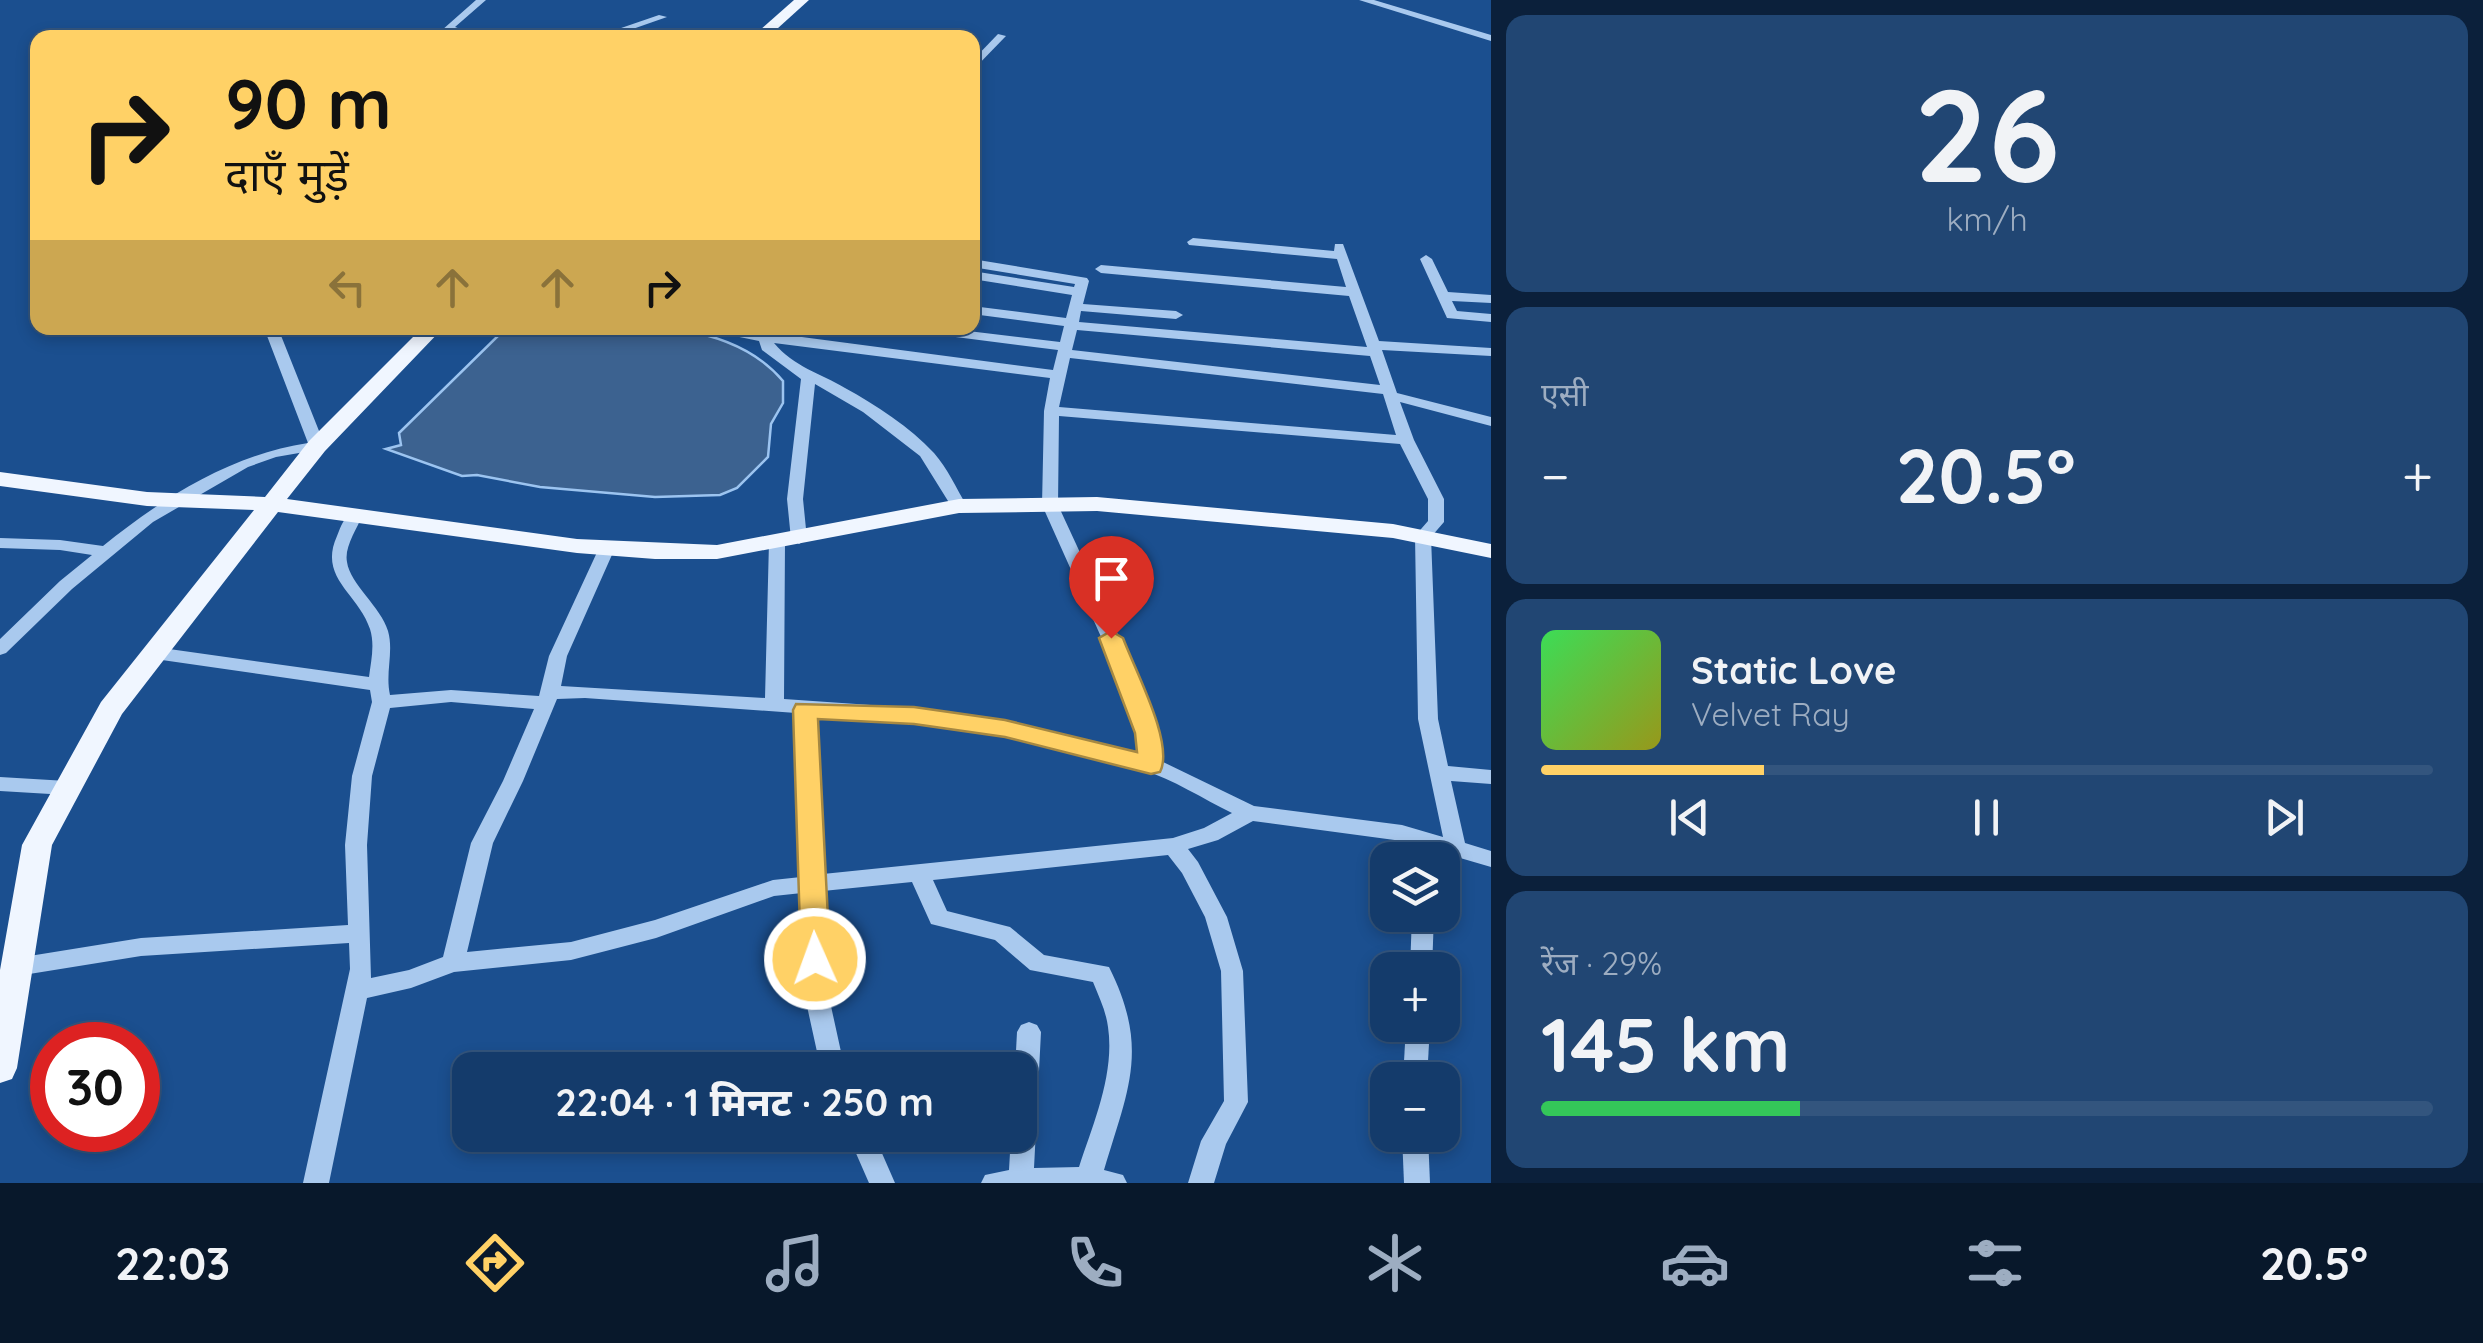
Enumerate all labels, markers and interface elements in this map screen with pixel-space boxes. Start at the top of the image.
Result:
text: 26 [1914,52,2060,215]
text: 90 m [225,59,392,147]
icon: right [60,70,190,200]
text: दाएँ मुड़ें [225,146,349,202]
text: km/h [1946,199,2028,239]
icon: left [320,260,375,315]
icon: ahead [425,260,480,315]
icon: ahead [530,260,585,315]
icon: right [635,260,690,315]
text: एसी [1541,374,1589,414]
text: 20.5° [1896,428,2076,522]
text: − [1541,441,1570,510]
text: + [2402,441,2433,510]
pin [1069,536,1154,639]
icon: arrive [1084,551,1139,606]
text: Static Love [1691,646,1896,694]
text: Velvet Ray [1691,694,1850,734]
icon: previous [1662,790,1717,845]
icon: pause [1959,790,2014,845]
icon: next [2257,790,2312,845]
map controls [1370,842,1460,1152]
button: layers [1370,842,1460,932]
position arrow [763,907,867,1011]
text: रेंज · 29% [1541,943,1662,983]
button: + [1370,952,1460,1042]
text: 145 km [1541,997,1790,1091]
speed limit sign: 30 [30,1022,160,1152]
button: − [1370,1062,1460,1152]
text: 22:04 · 1 मिनट · 250 m [555,1078,934,1126]
icon: directions [460,1228,530,1298]
icon: music [760,1228,830,1298]
icon: phone [1060,1228,1130,1298]
icon: climate [1360,1228,1430,1298]
icon: car [1660,1228,1730,1298]
icon: filters [1960,1228,2030,1298]
text: 22:03 [115,1235,230,1291]
text: 20.5° [2260,1235,2368,1291]

